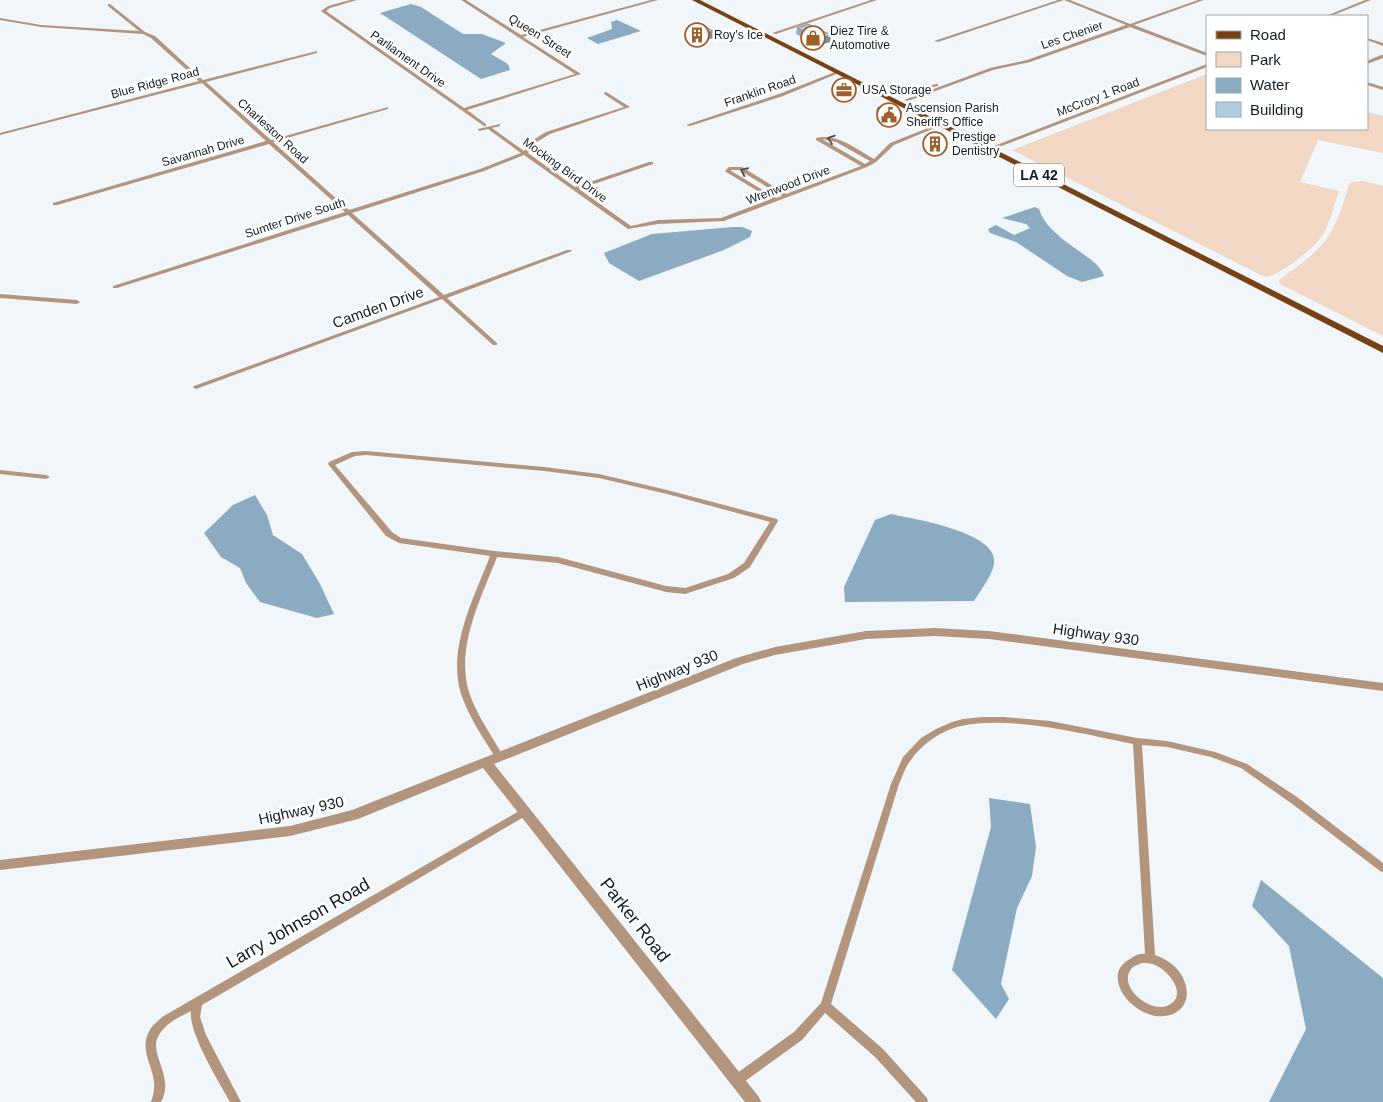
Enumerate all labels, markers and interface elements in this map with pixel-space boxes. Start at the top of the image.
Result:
street label: Queen Street [506,11,575,61]
legend [1206,15,1368,130]
street label: Les Chenier [1039,18,1105,52]
building icon: Roy's Ice [684,22,710,48]
place label: Diez Tire & Automotive [830,24,890,52]
shop icon: Diez Tire & Automotive [800,25,826,51]
text: Road [1250,26,1286,43]
street label: Parliament Drive [368,28,449,90]
place label: Roy's Ice [714,28,763,42]
text: Park [1250,51,1281,68]
street label: Blue Ridge Road [109,64,201,102]
street label: Franklin Road [722,72,798,110]
street label: McCrory 1 Road [1055,75,1141,119]
text: Water [1250,76,1289,93]
office icon: USA Storage [831,77,857,103]
place label: USA Storage [862,83,932,97]
street label: Charleston Road [235,96,311,166]
place label: Ascension Parish Sheriff's Office [906,101,999,129]
text: Building [1250,101,1303,118]
public building icon: Ascension Parish Sheriff's Office [876,102,902,128]
place label: Prestige Dentistry [952,130,999,158]
building icon: Prestige Dentistry [922,131,948,157]
street label: Savannah Drive [160,132,246,169]
street label: Mocking Bird Drive [520,135,610,205]
one-way arrow [827,135,836,145]
street label: Wrenwood Drive [744,162,832,207]
road number: LA 42 [1014,164,1064,186]
one-way arrow [741,168,750,178]
street label: Sumter Drive South [243,195,347,241]
street label: Camden Drive [330,283,426,331]
street label: Highway 930 [1052,620,1140,648]
street label: Highway 930 [634,646,720,694]
street label: Highway 930 [257,793,345,827]
street label: Larry Johnson Road [223,874,373,972]
street label: Parker Road [596,874,674,966]

